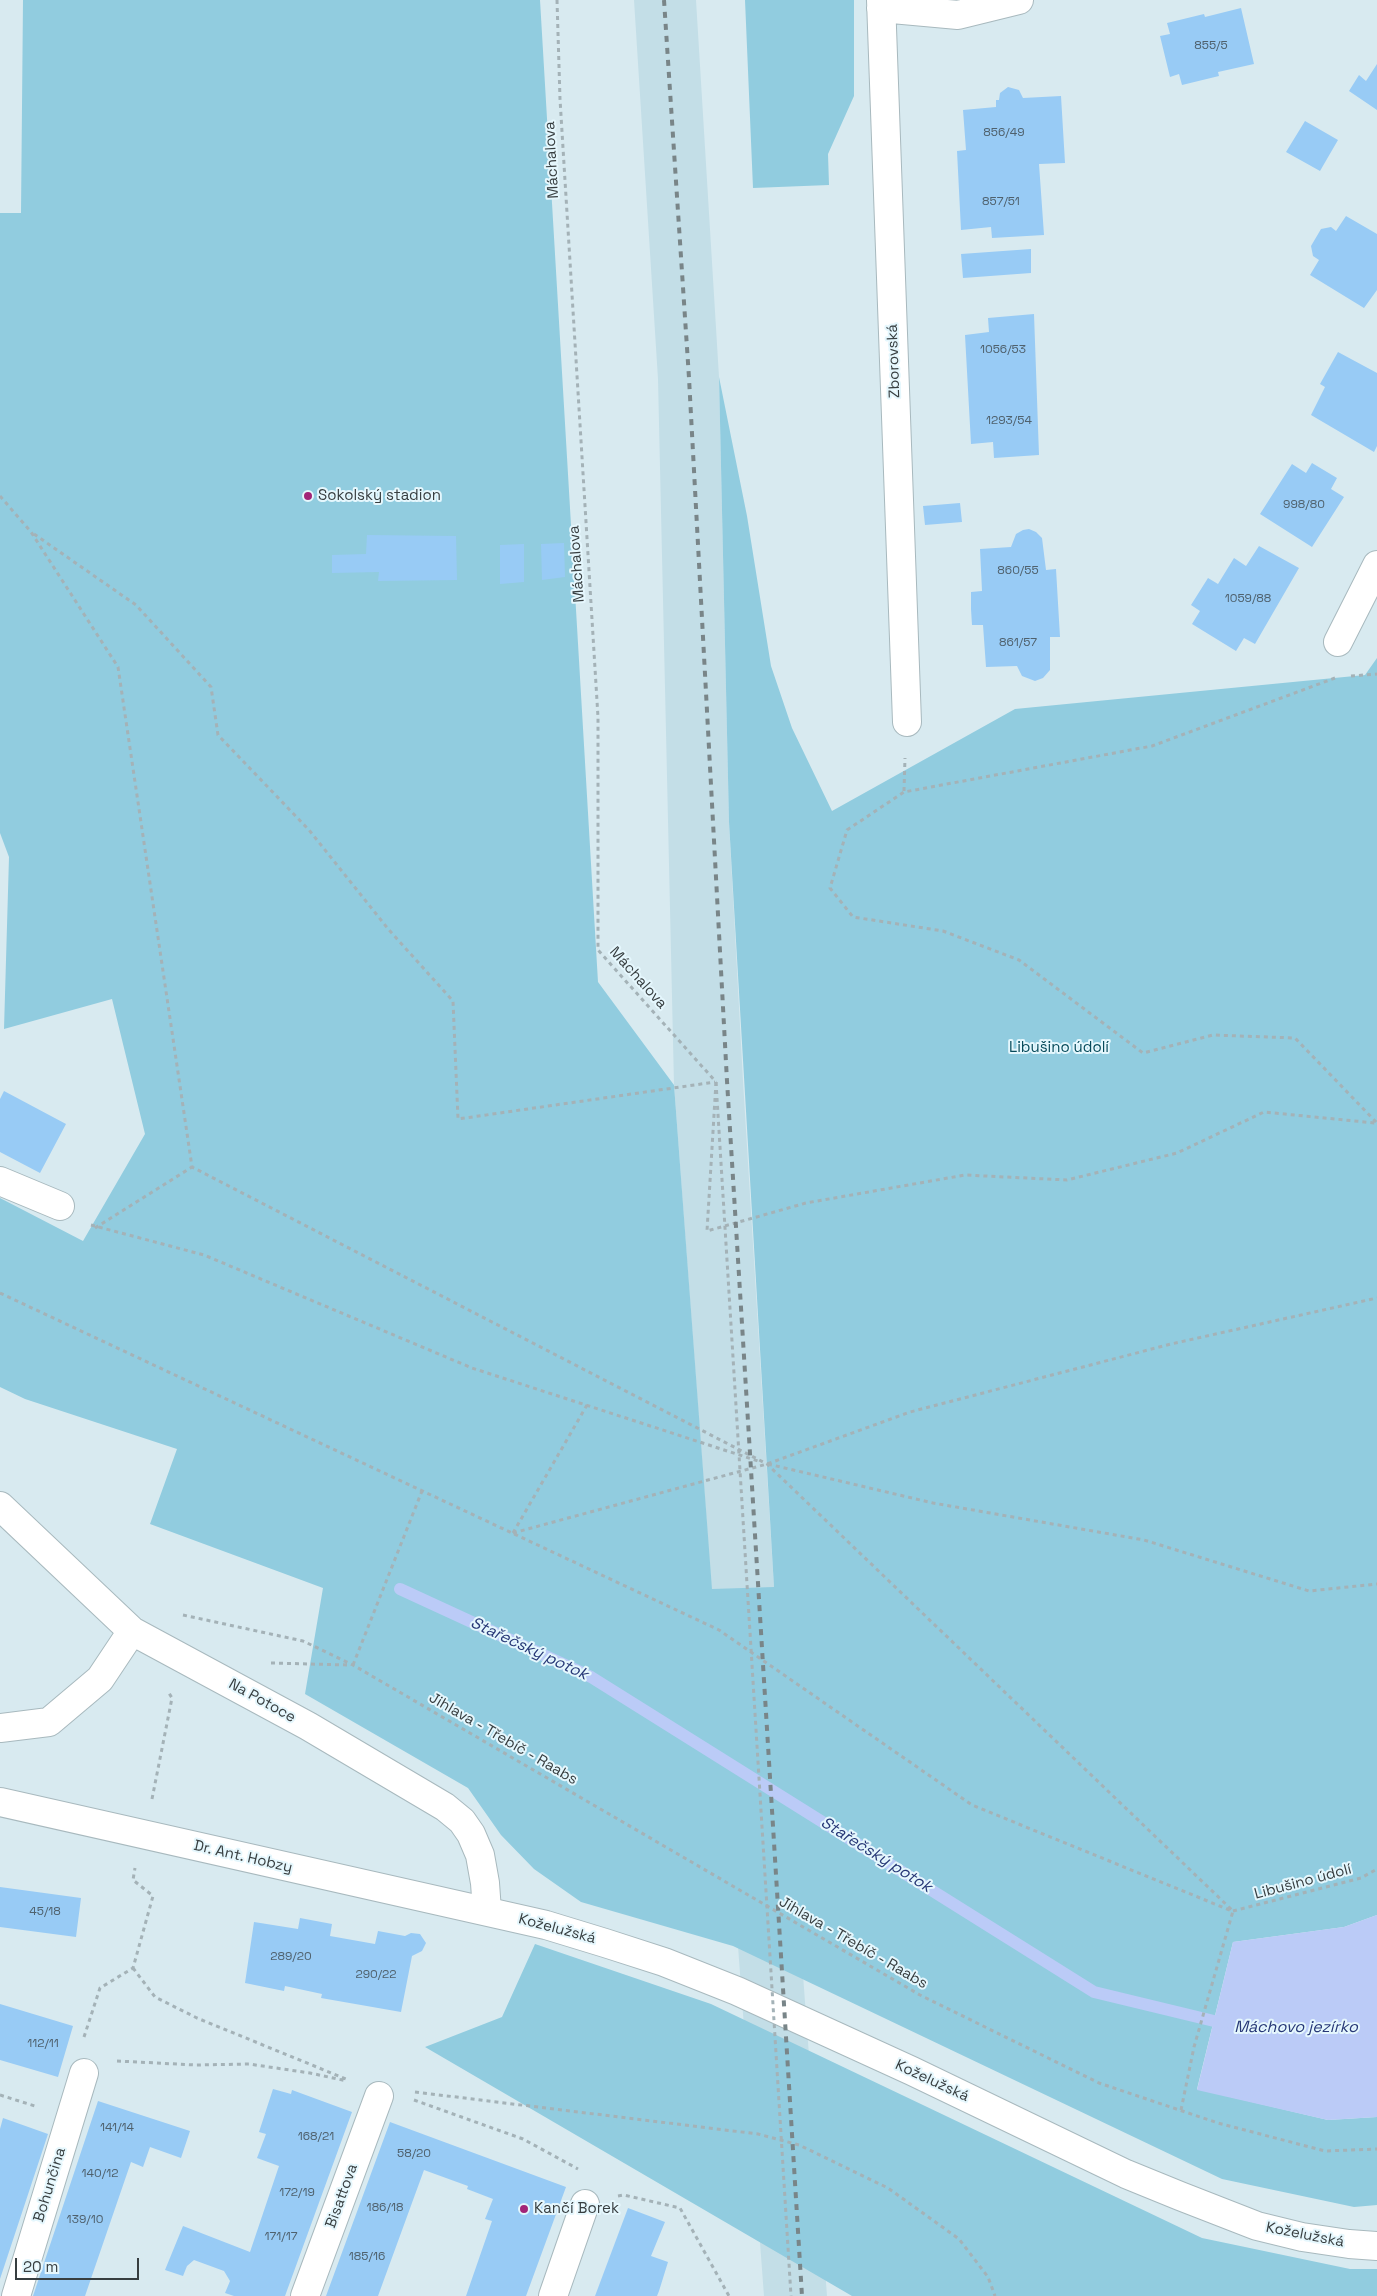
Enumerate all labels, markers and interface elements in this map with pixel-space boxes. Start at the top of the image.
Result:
house number: 855/5 [1194,39,1228,53]
street label: Máchalova [541,121,563,199]
house number: 856/49 [983,126,1025,140]
house number: 857/51 [982,195,1020,209]
street label: Zborovská [884,324,904,398]
house number: 1056/53 [980,343,1026,357]
house number: 1293/54 [986,414,1032,428]
place label: Sokolský stadion [318,487,441,505]
marker: Sokolský stadion [302,490,314,502]
house number: 998/80 [1283,498,1325,512]
street label: Máchalova [565,525,589,603]
house number: 860/55 [997,564,1039,578]
house number: 1059/88 [1225,592,1271,606]
house number: 861/57 [999,636,1037,650]
street label: Máchalova [605,943,671,1013]
park label: Libušino údolí [1009,1039,1109,1057]
water label: Stařečský potok [467,1613,591,1685]
street label: Na Potoce [225,1675,299,1727]
street label: Jihlava - Třebíč - Raabs [425,1689,581,1789]
water label: Stařečský potok [817,1813,935,1897]
street label: Dr. Ant. Hobzy [192,1837,294,1877]
street label: Libušino údolí [1252,1860,1354,1904]
street label: Jihlava - Třebíč - Raabs [775,1893,931,1993]
house number: 45/18 [29,1905,61,1919]
street label: Koželužská [516,1910,598,1948]
house number: 289/20 [270,1950,312,1964]
house number: 290/22 [355,1968,397,1982]
water label: Máchovo jezírko [1234,2018,1358,2038]
house number: 112/11 [27,2037,59,2051]
street label: Koželužská [892,2056,972,2106]
house number: 141/14 [100,2121,134,2135]
house number: 168/21 [298,2130,334,2144]
street label: Bohunčina [30,2146,70,2224]
house number: 58/20 [397,2147,431,2161]
street label: Bisattova [322,2161,362,2231]
house number: 140/12 [82,2167,118,2181]
house number: 172/19 [279,2186,315,2200]
place label: Kančí Borek [534,2200,619,2218]
house number: 186/18 [367,2201,403,2215]
marker: Kančí Borek [518,2203,530,2215]
house number: 139/10 [67,2213,103,2227]
street label: Koželužská [1264,2219,1346,2251]
house number: 171/17 [265,2230,297,2244]
scale bar [18,2248,141,2280]
house number: 185/16 [349,2250,385,2264]
text: 20 m [23,2257,58,2276]

